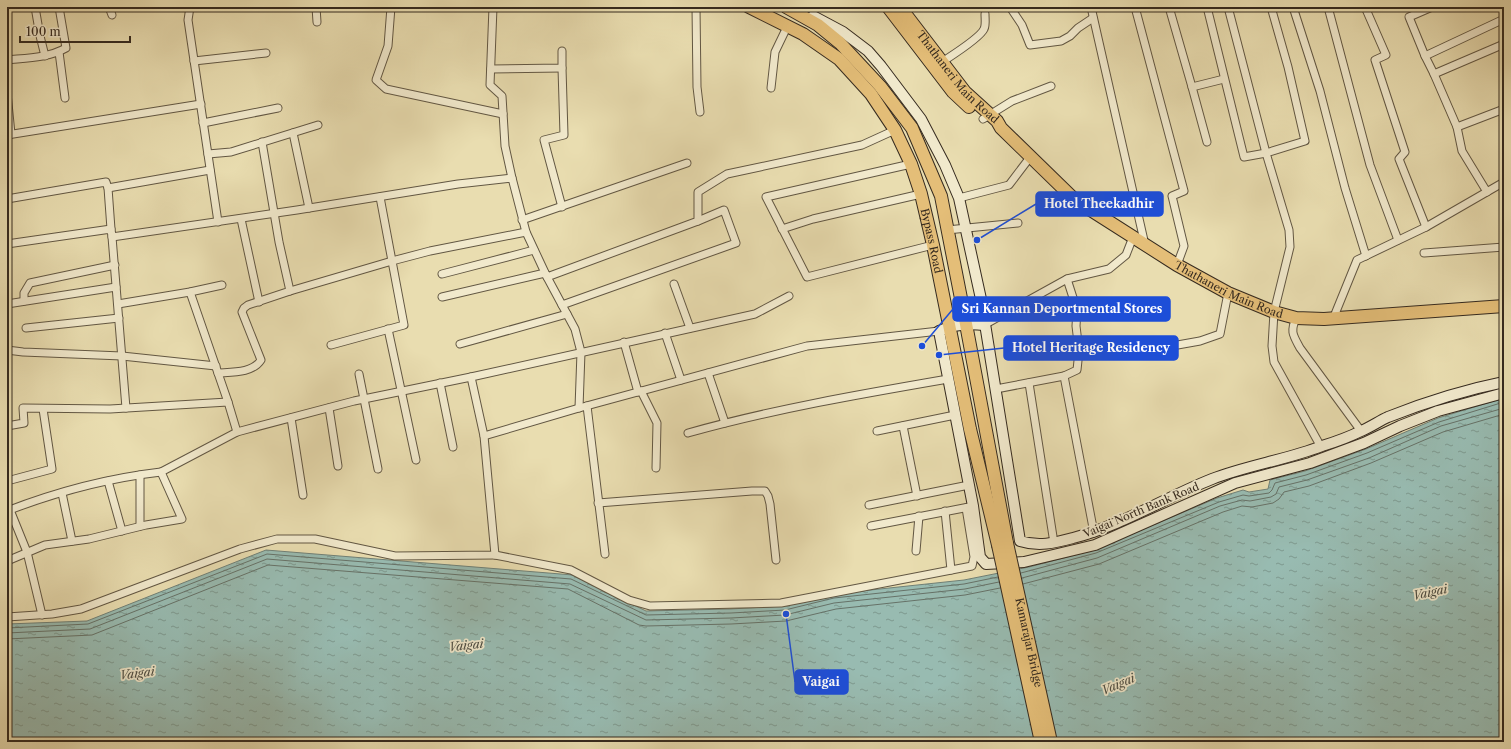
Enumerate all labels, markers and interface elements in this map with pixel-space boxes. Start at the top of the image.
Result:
scale bar [20,18,130,44]
text: 100 m [26,24,61,39]
street label: Thathaneri Main Road [914,28,1002,127]
callout: Hotel Theekadhir [1036,192,1163,216]
text: Hotel Theekadhir [1044,196,1154,211]
street label: Bypass Road [918,207,946,275]
street label: Thathaneri Main Road [1172,258,1285,321]
callout: Sri Kannan Deportmental Stores [953,297,1170,321]
text: Sri Kannan Deportmental Stores [962,301,1163,316]
callout: Hotel Heritage Residency [1004,336,1178,360]
text: Hotel Heritage Residency [1012,340,1171,355]
street label: Vaigai North Bank Road [1080,479,1201,541]
water label: Vaigai [1411,581,1450,603]
street label: Kamarajar Bridge [1012,596,1046,689]
water label: Vaigai [448,636,485,654]
water label: Vaigai [119,663,156,683]
callout: Vaigai [795,670,848,694]
water label: Vaigai [1099,670,1138,698]
text: Vaigai [801,674,840,689]

